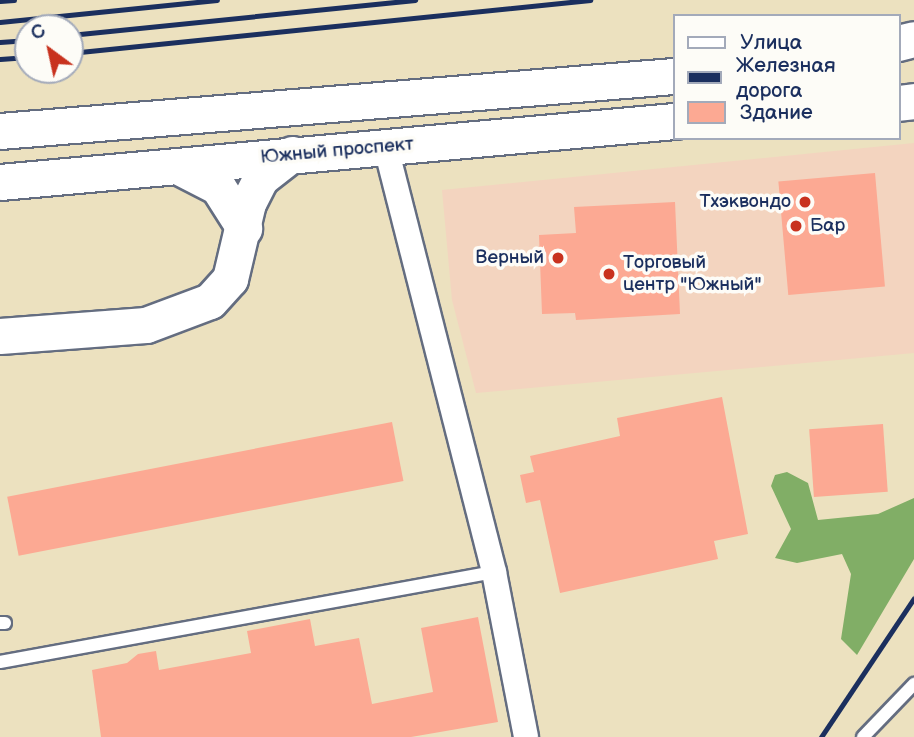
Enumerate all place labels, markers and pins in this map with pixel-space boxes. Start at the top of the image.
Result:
place label: Тхэквондо [699,191,791,213]
marker: Тхэквондо [797,194,813,210]
place label: Бар [810,215,845,237]
marker: Бар [788,218,804,234]
place label: Верный [475,247,544,269]
marker: Верный [550,250,566,266]
place label: Торговый центр "Южный" [623,252,762,296]
marker: Торговый центр "Южный" [601,266,617,282]

